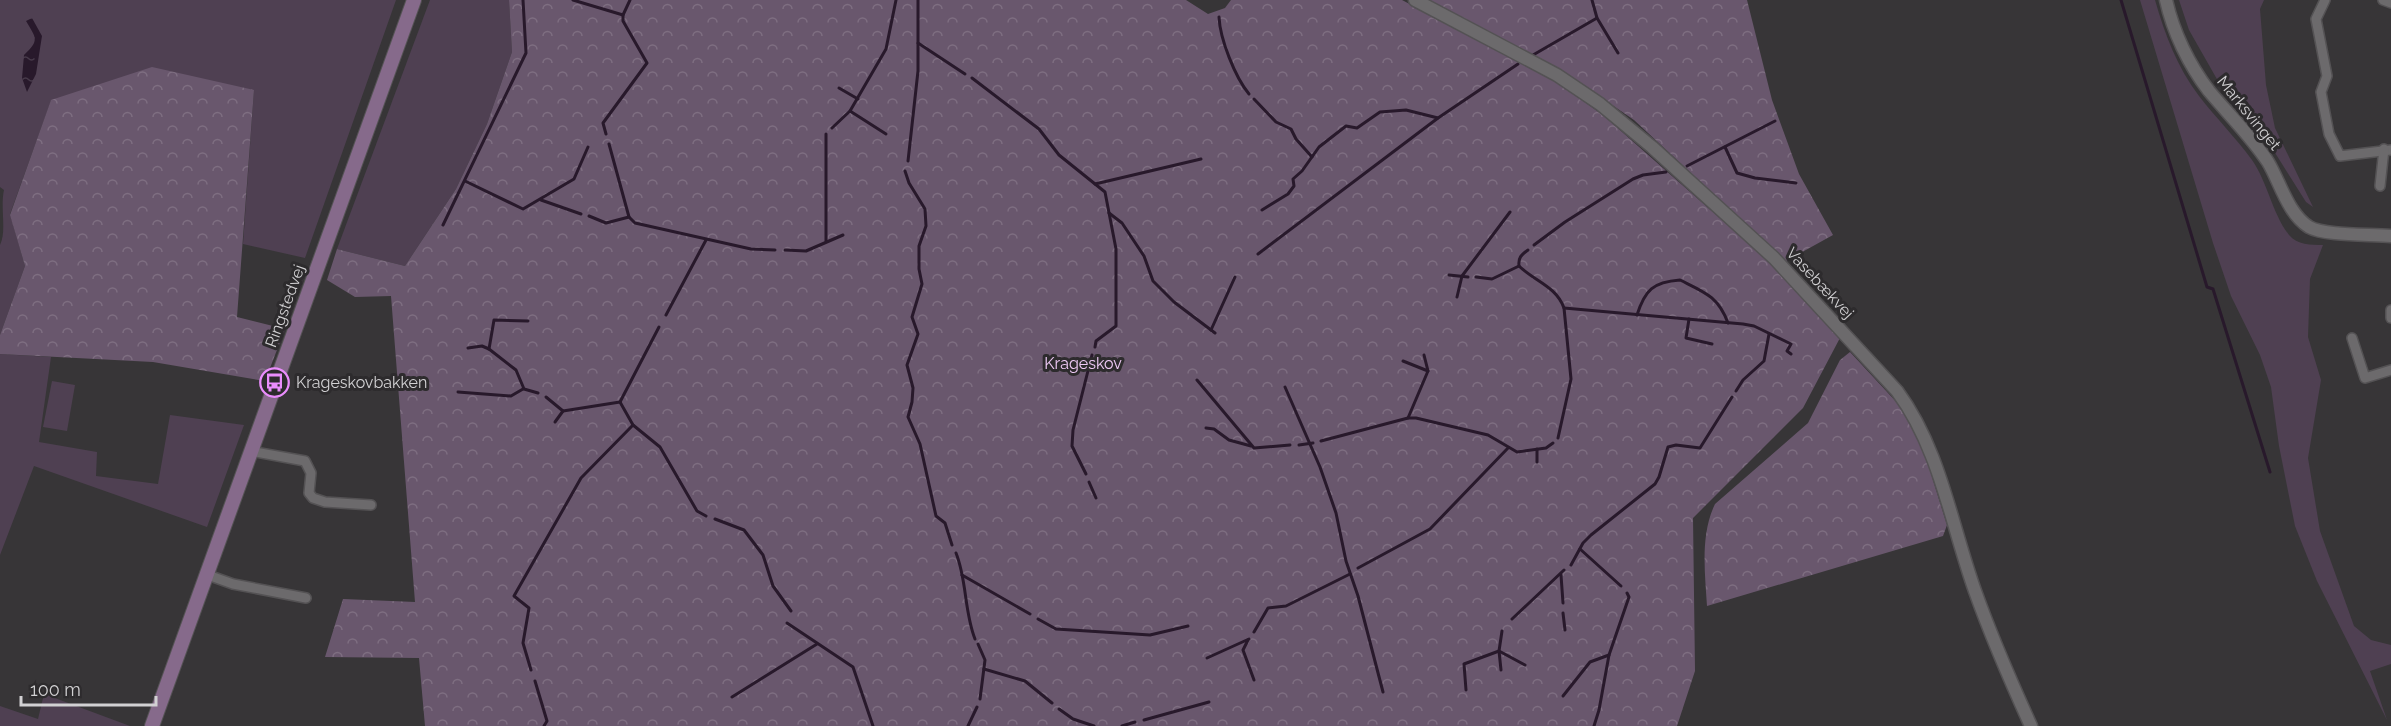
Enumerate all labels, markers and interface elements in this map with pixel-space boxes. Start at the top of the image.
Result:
street label: Marksvinget [2213,72,2285,155]
street label: Vasebækvej [1782,243,1858,323]
street label: Ringstedvej [261,262,309,350]
park label: Krageskov [1044,354,1122,373]
bus stop icon: Krageskovbakken [259,366,291,398]
place label: Krageskovbakken [296,373,427,392]
scale bar [21,669,156,707]
text: 100 m [30,679,81,700]

